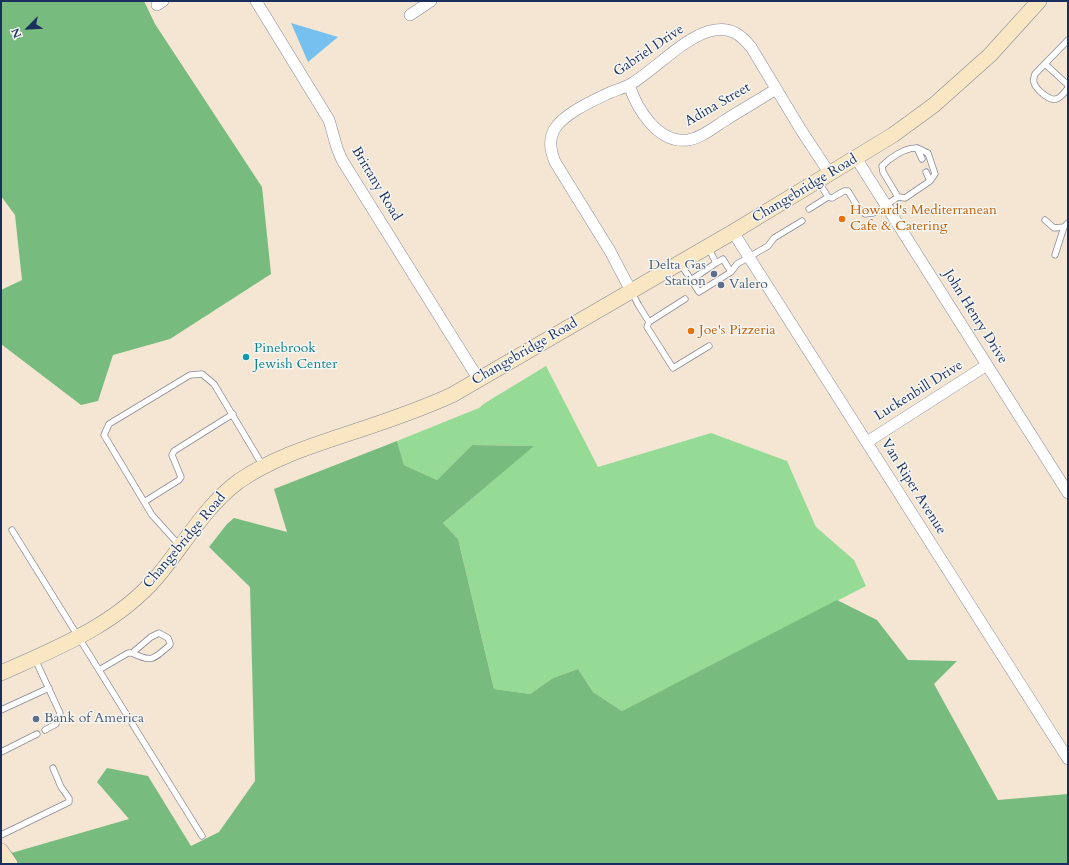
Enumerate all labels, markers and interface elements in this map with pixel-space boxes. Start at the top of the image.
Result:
north arrow [8,8,48,48]
street label: Gabriel Drive [611,21,687,81]
text: N [8,26,25,41]
street label: Adina Street [682,80,754,130]
street label: Brittany Road [347,144,405,224]
street label: Changebridge Road [750,151,860,227]
place label: Howard's Mediterranean Cafe & Catering [850,203,997,236]
marker: Howard's Mediterranean Cafe & Catering [837,214,847,224]
place label: Delta Gas Station [649,258,706,290]
street label: John Henry Drive [939,267,1011,367]
marker: Delta Gas Station [709,269,719,279]
place label: Valero [729,277,768,293]
marker: Valero [716,280,726,290]
street label: Changebridge Road [469,315,581,389]
place label: Joe's Pizzeria [699,323,775,339]
marker: Joe's Pizzeria [686,326,696,336]
place label: Pinebrook Jewish Center [254,341,337,374]
marker: Pinebrook Jewish Center [241,352,251,362]
street label: Luckenbill Drive [872,357,966,425]
street label: Van Riper Avenue [877,436,949,538]
street label: Changebridge Road [140,490,230,592]
place label: Bank of America [44,711,144,727]
marker: Bank of America [31,714,41,724]

